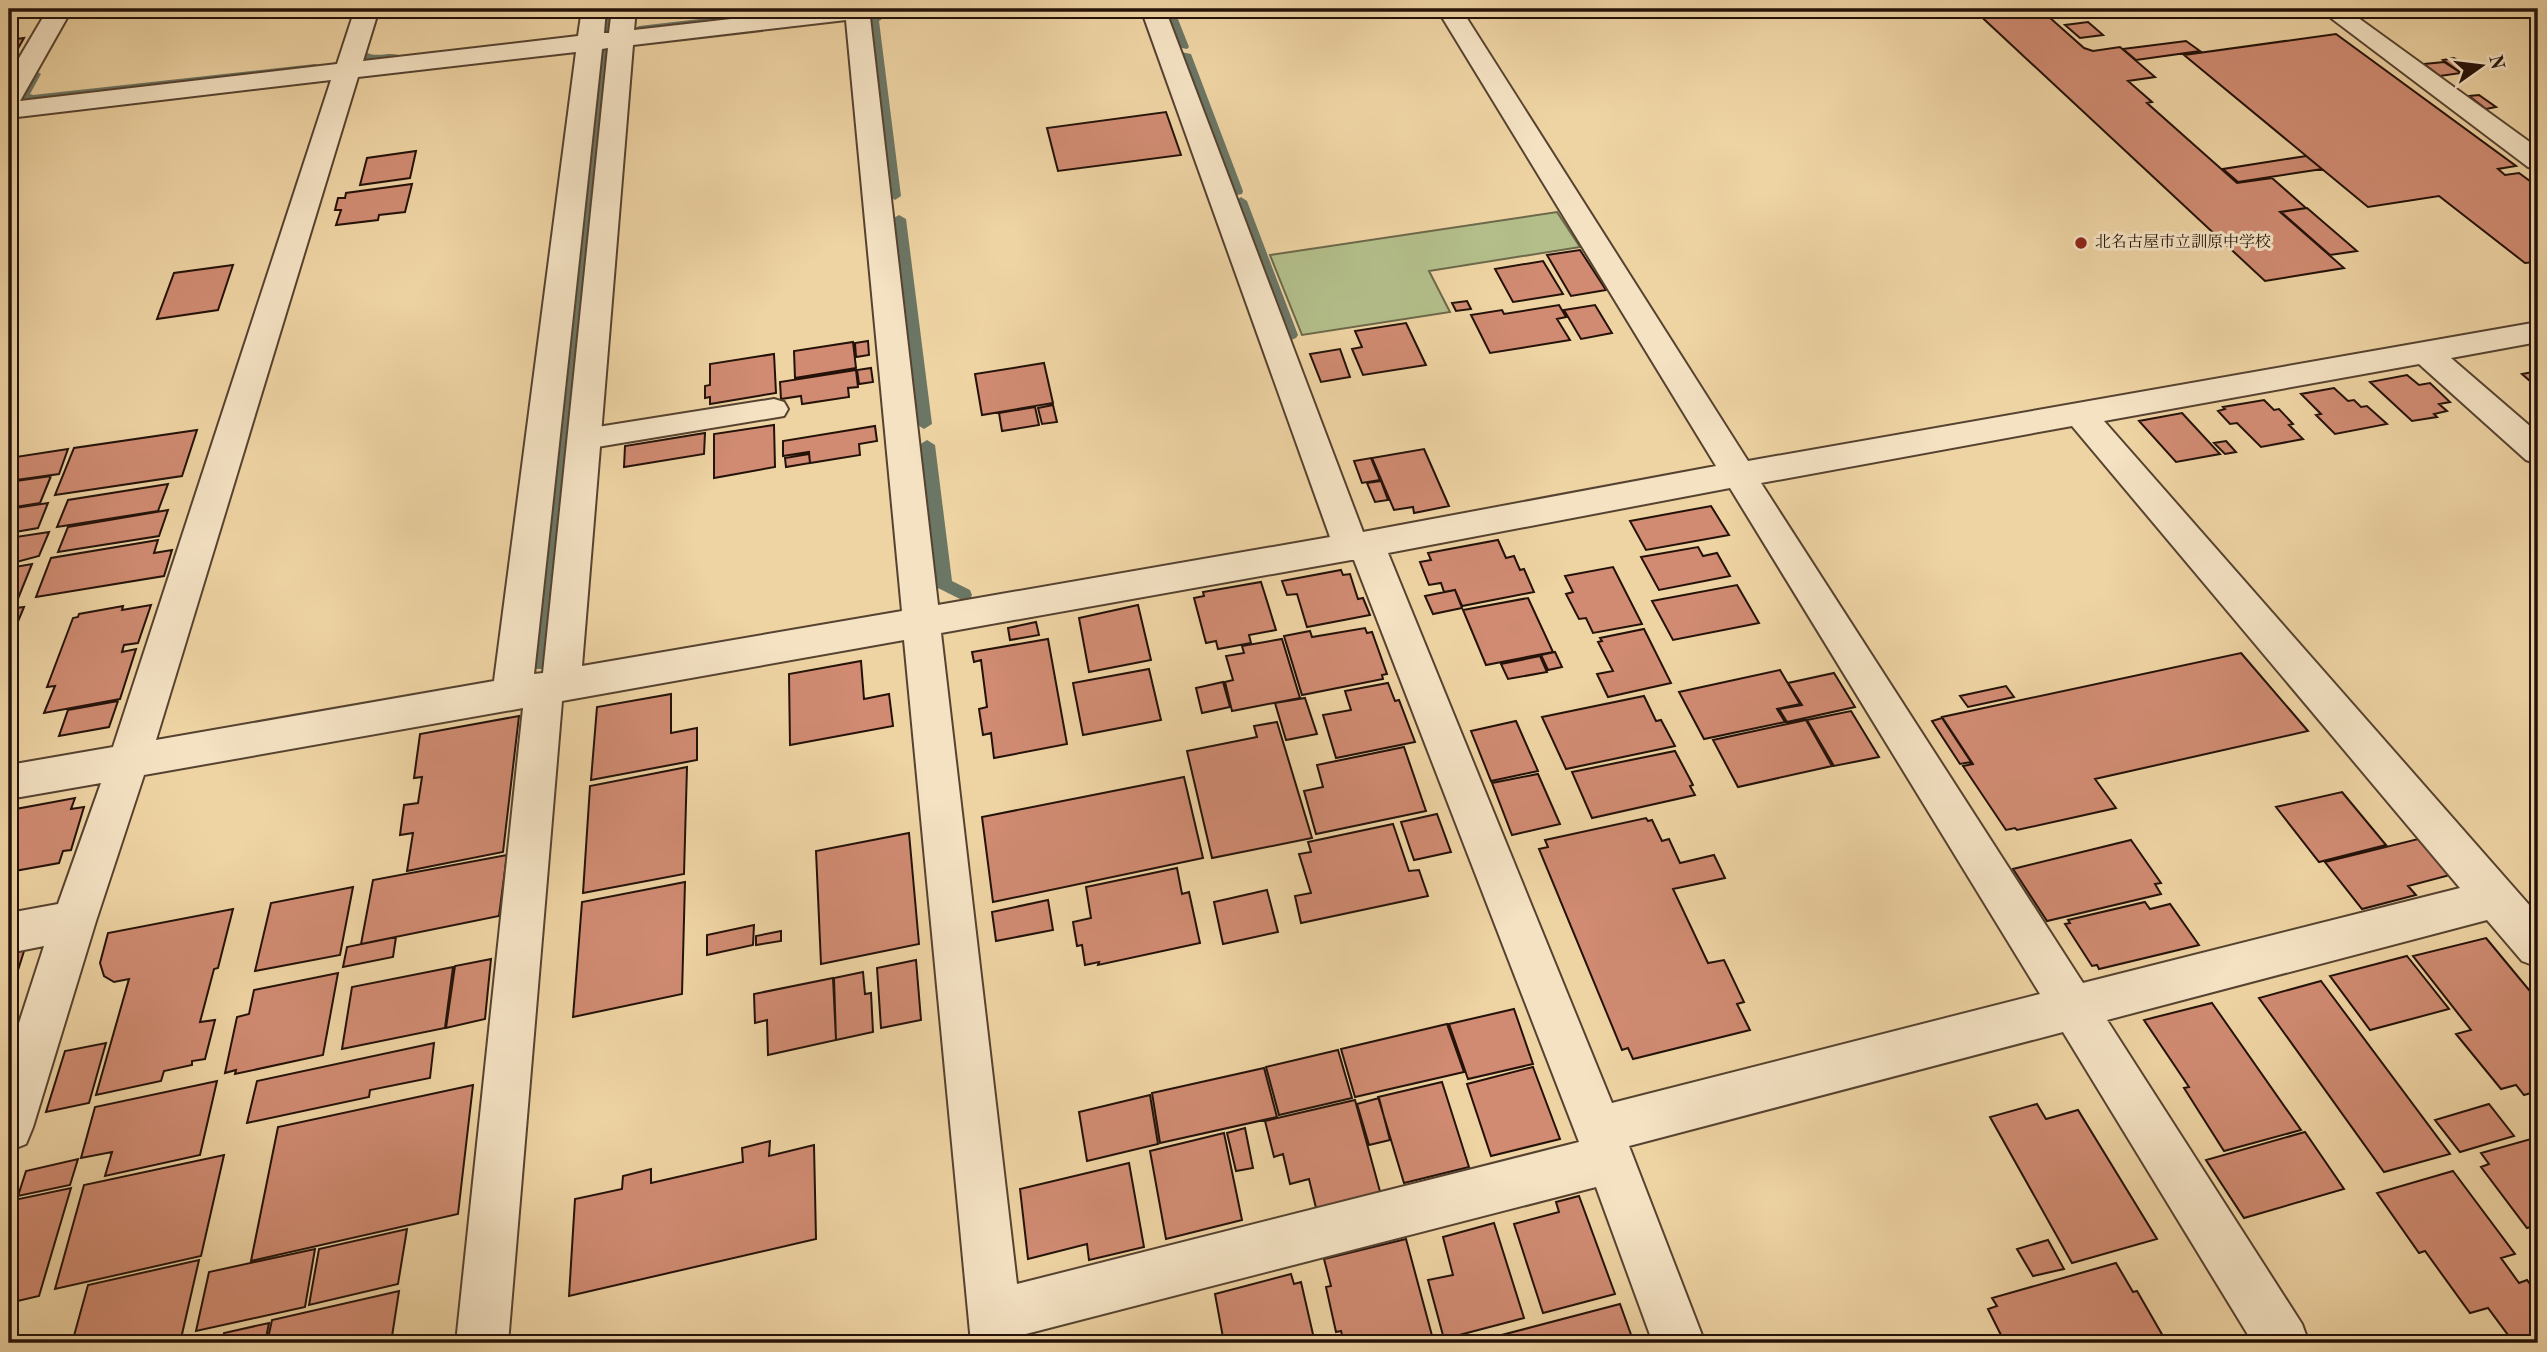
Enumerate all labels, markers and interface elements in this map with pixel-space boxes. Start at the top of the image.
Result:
north arrow [2446,32,2516,102]
text: N [2484,53,2506,72]
place label: 北名古屋市立訓原中学校 [2095,233,2271,251]
marker: 北名古屋市立訓原中学校 [2073,235,2089,251]

